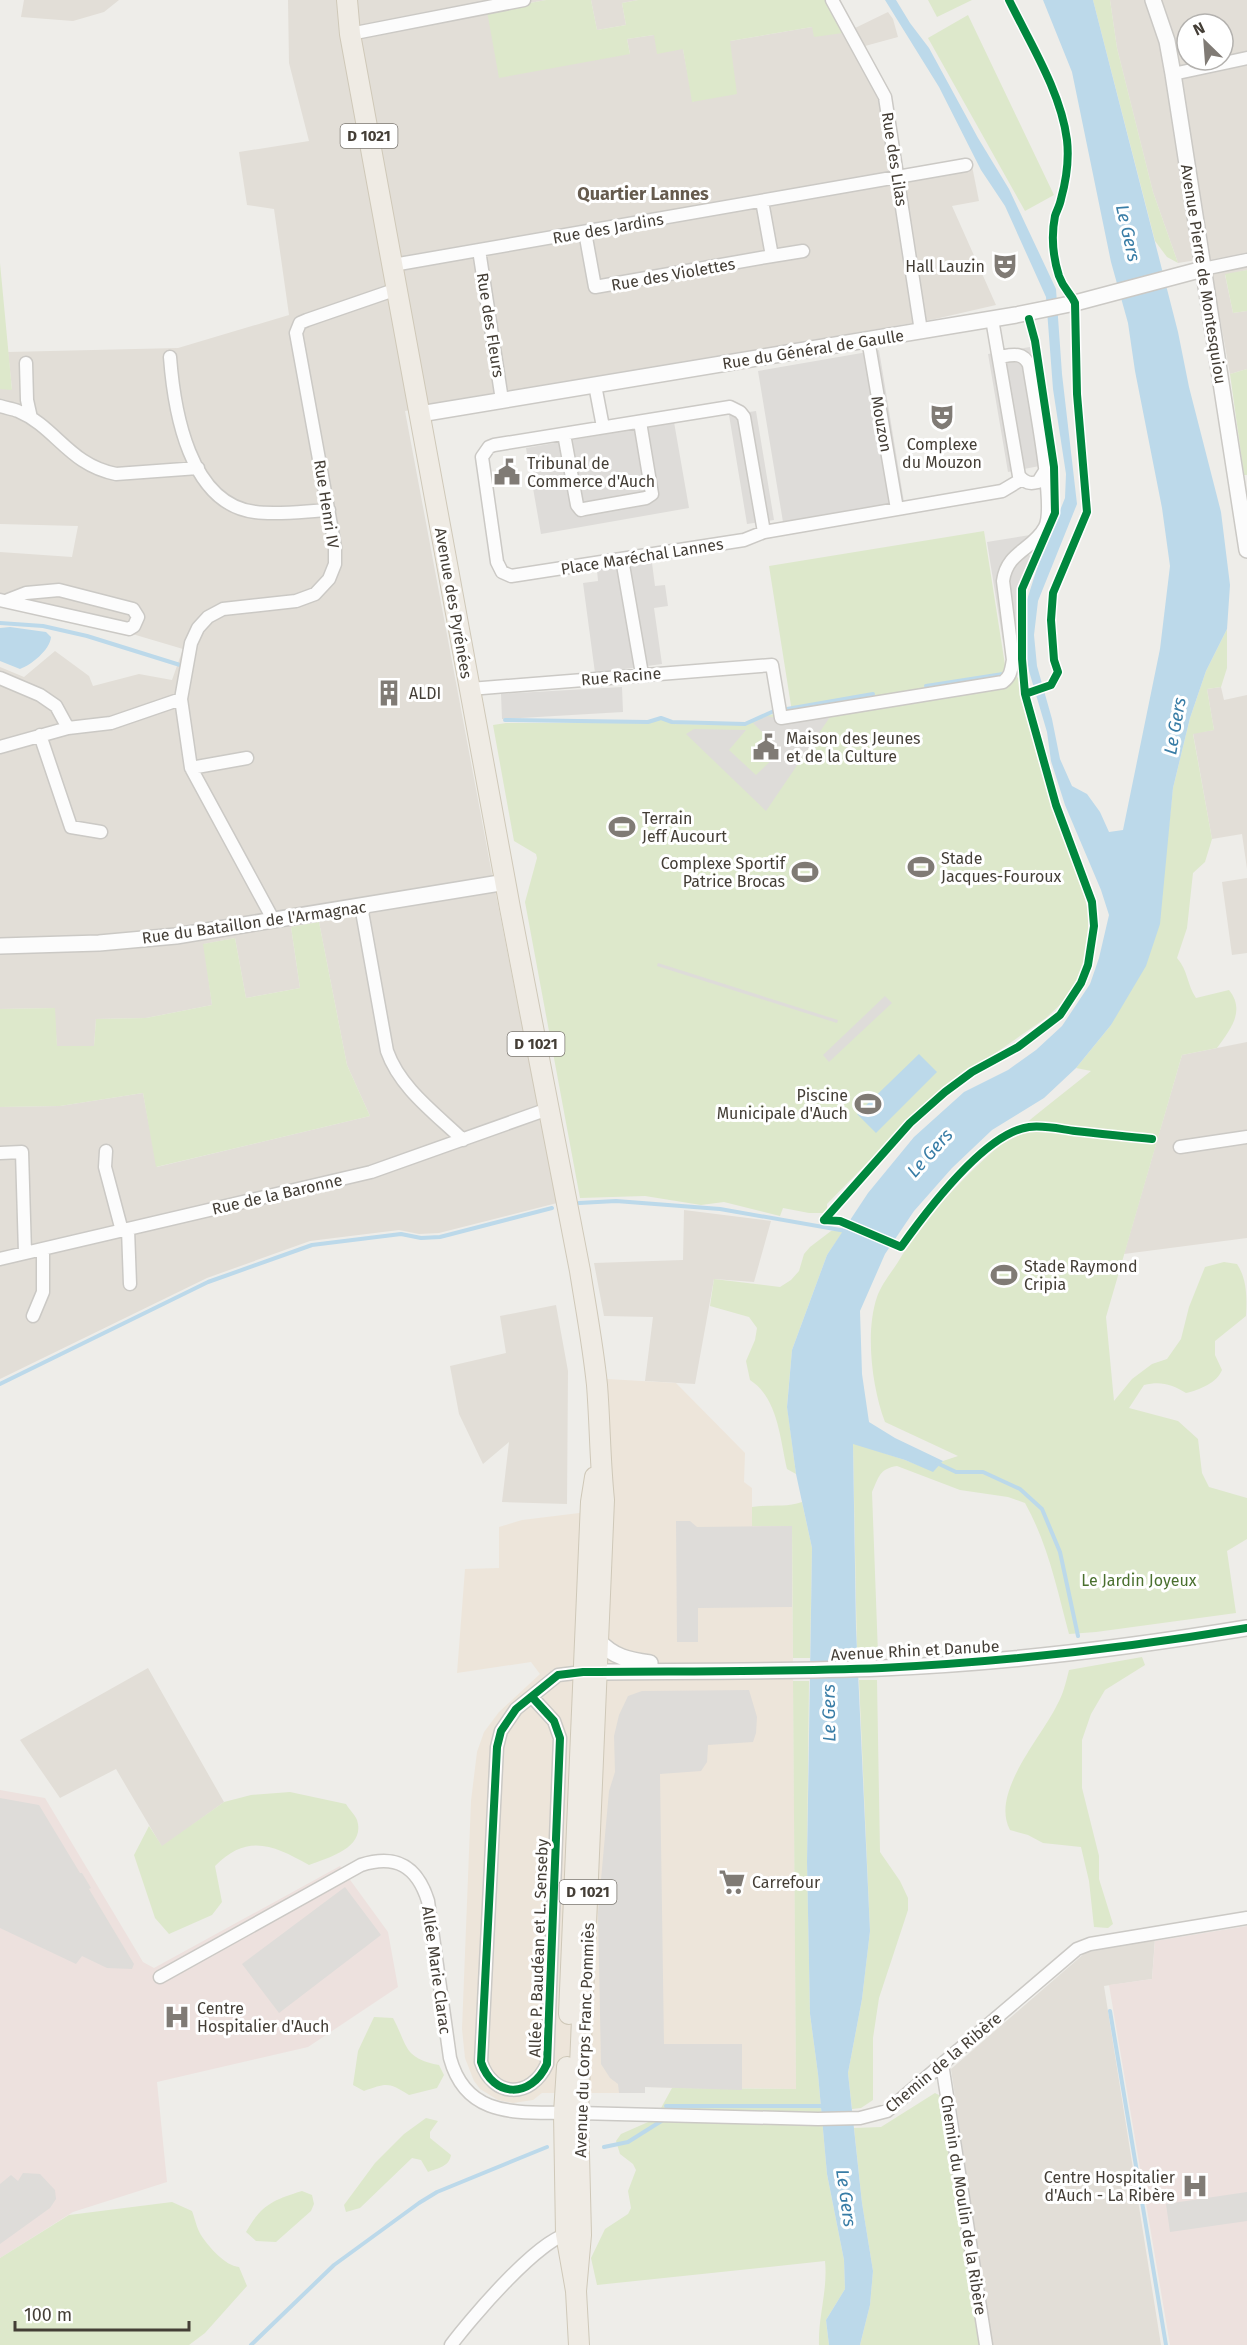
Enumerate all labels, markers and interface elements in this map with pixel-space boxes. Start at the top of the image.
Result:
north arrow [1175,12,1235,72]
text: N [1190,18,1208,40]
street label: Rue des Lilas [878,111,911,208]
road number: D 1021 [340,124,398,148]
street label: Avenue Pierre de Montesquiou [1177,163,1230,385]
district label: Quartier Lannes [577,183,709,205]
water label: Le Gers [1111,202,1145,264]
street label: Rue des Jardins [551,209,665,248]
theatre icon: Hall Lauzin [990,251,1020,281]
street label: Rue des Violettes [610,254,737,295]
place label: Hall Lauzin [905,257,985,276]
street label: Rue des Fleurs [473,271,508,379]
street label: Rue du Général de Gaulle [721,326,905,373]
street label: Mouzon [867,395,896,454]
theatre icon: Complexe du Mouzon [927,402,957,432]
place label: Complexe du Mouzon [902,435,982,472]
place label: Tribunal de Commerce d'Auch [527,454,655,491]
public building icon: Tribunal de Commerce d'Auch [492,457,522,487]
street label: Rue Henri IV [310,458,343,550]
street label: Avenue des Pyrénées [431,526,476,680]
street label: Place Maréchal Lannes [559,534,725,579]
street label: Rue Racine [580,664,662,689]
building icon: ALDI [374,678,404,708]
place label: ALDI [409,684,441,703]
water label: Le Gers [1159,696,1191,756]
place label: Maison des Jeunes et de la Culture [786,729,921,766]
public building icon: Maison des Jeunes et de la Culture [751,732,781,762]
place label: Terrain Jeff Aucourt [642,809,727,846]
sports icon: Terrain Jeff Aucourt [607,812,637,842]
place label: Stade Jacques-Fouroux [941,849,1062,886]
sports icon: Stade Jacques-Fouroux [906,852,936,882]
place label: Complexe Sportif Patrice Brocas [661,854,787,891]
sports icon: Complexe Sportif Patrice Brocas [790,857,820,887]
street label: Rue du Bataillon de l'Armagnac [141,897,368,948]
road number: D 1021 [508,1032,564,1056]
place label: Piscine Municipale d'Auch [717,1086,848,1123]
sports icon: Piscine Municipale d'Auch [853,1089,883,1119]
water label: Le Gers [902,1124,958,1182]
street label: Rue de la Baronne [210,1170,344,1219]
place label: Stade Raymond Cripia [1024,1257,1137,1294]
sports icon: Stade Raymond Cripia [989,1260,1019,1290]
park label: Le Jardin Joyeux [1081,1571,1197,1590]
street label: Avenue Rhin et Danube [830,1637,1000,1664]
water label: Le Gers [817,1684,841,1742]
street label: Allée P. Baudéan et L. Senseby [525,1838,552,2058]
supermarket icon: Carrefour [717,1867,747,1897]
place label: Carrefour [752,1873,821,1892]
road number: D 1021 [560,1880,616,1904]
street label: Allée Marie Clarac [418,1905,455,2036]
street label: Avenue du Corps Franc Pommiès [571,1922,598,2158]
place label: Centre Hospitalier d'Auch [197,1999,329,2036]
hospital icon: Centre Hospitalier d'Auch [162,2002,192,2032]
street label: Chemin de la Ribère [881,2008,1005,2116]
street label: Chemin du Moulin de la Ribère [937,2094,990,2317]
water label: Le Gers [831,2168,861,2228]
place label: Centre Hospitalier d'Auch - La Ribère [1044,2168,1176,2205]
hospital icon: Centre Hospitalier d'Auch - La Ribère [1180,2171,1210,2201]
scale bar [15,2294,189,2332]
text: 100 m [24,2304,72,2326]

